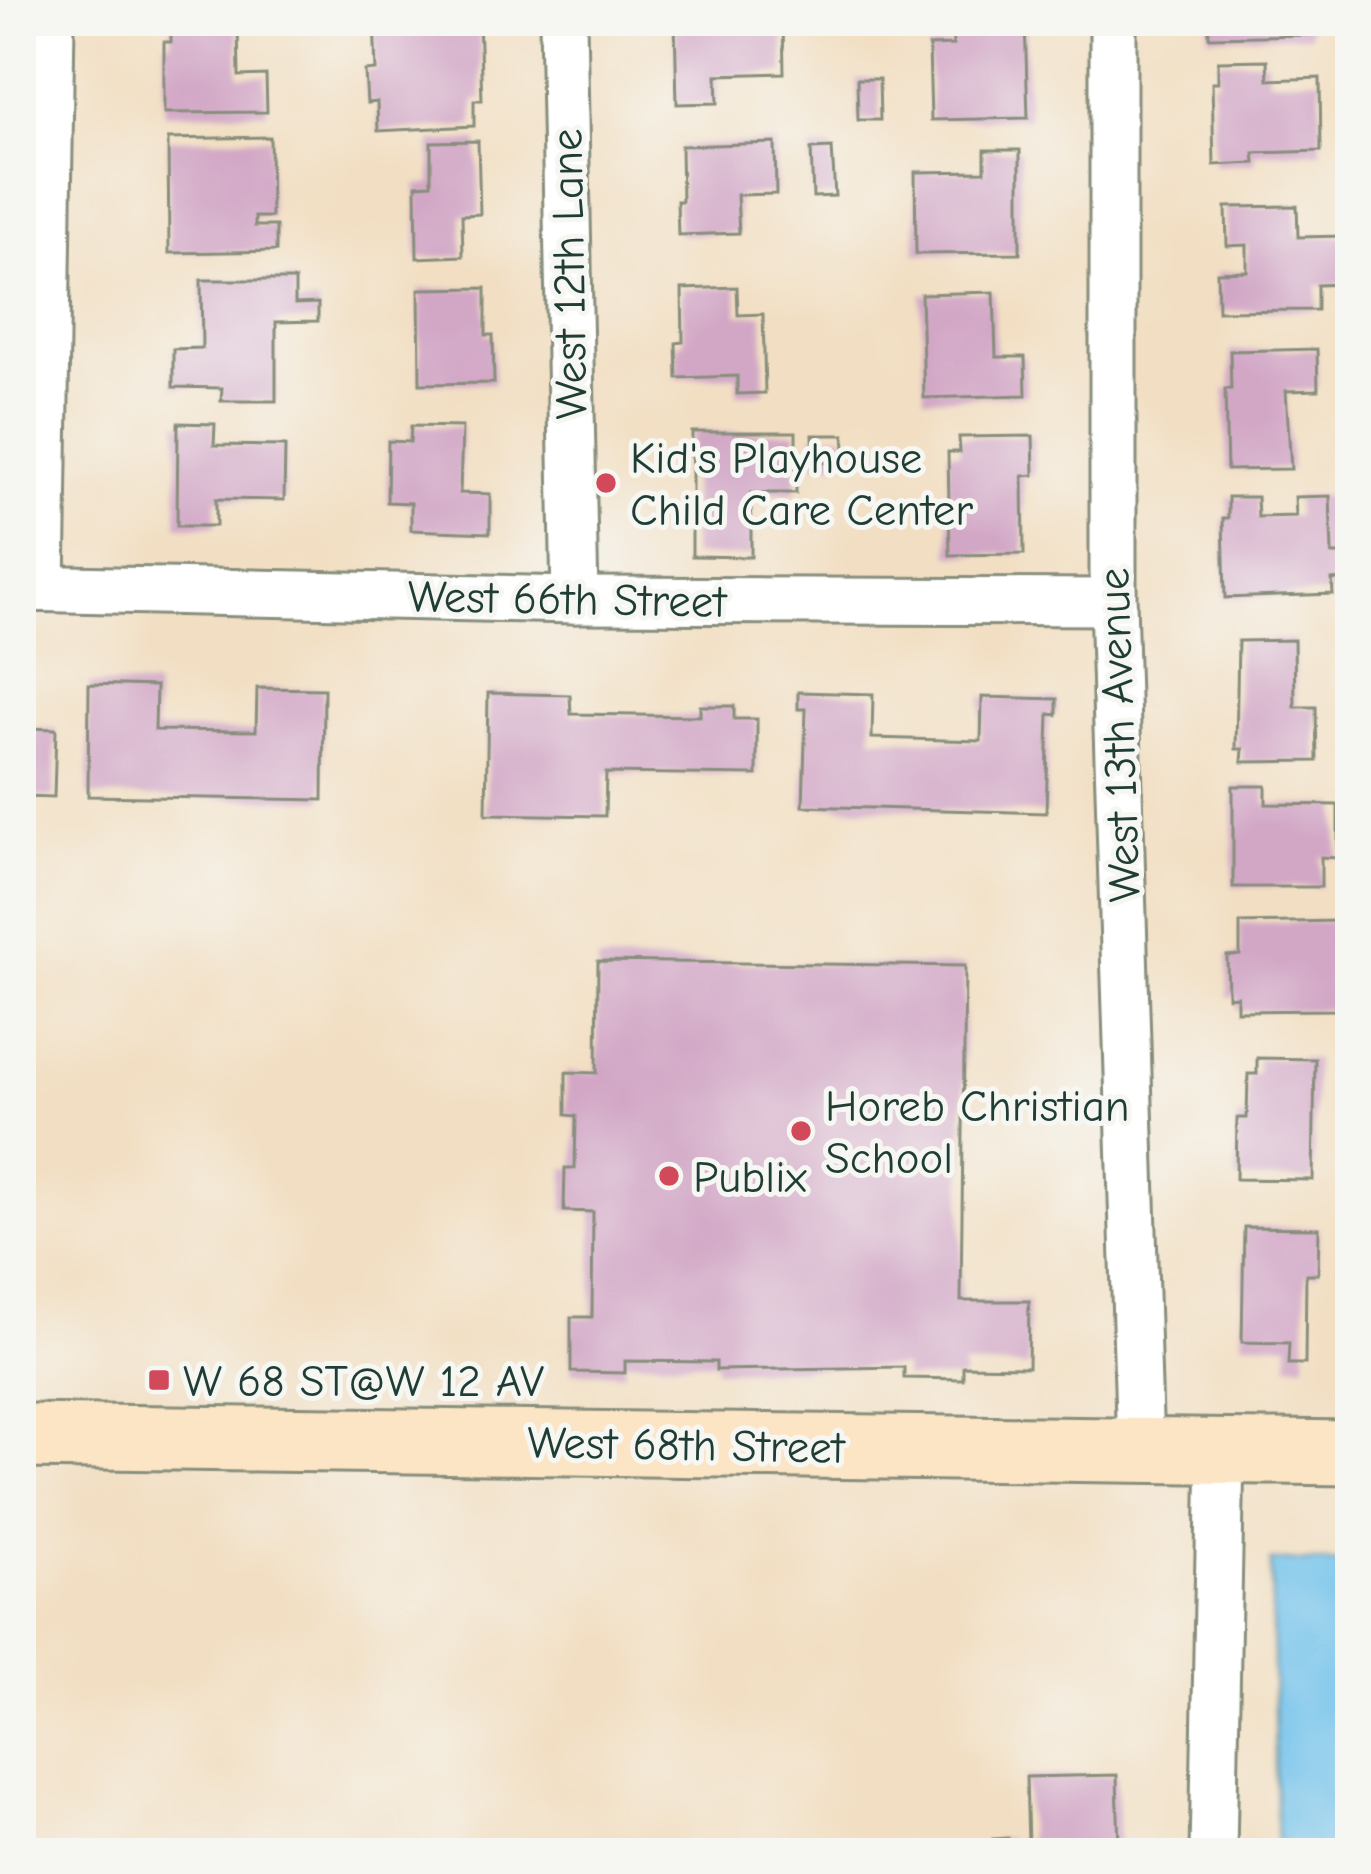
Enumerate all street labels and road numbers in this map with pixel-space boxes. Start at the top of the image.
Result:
street label: West 12th Lane [540,128,598,420]
street label: West 13th Avenue [1087,567,1151,903]
street label: West 66th Street [407,570,728,628]
street label: West 68th Street [527,1416,846,1474]

